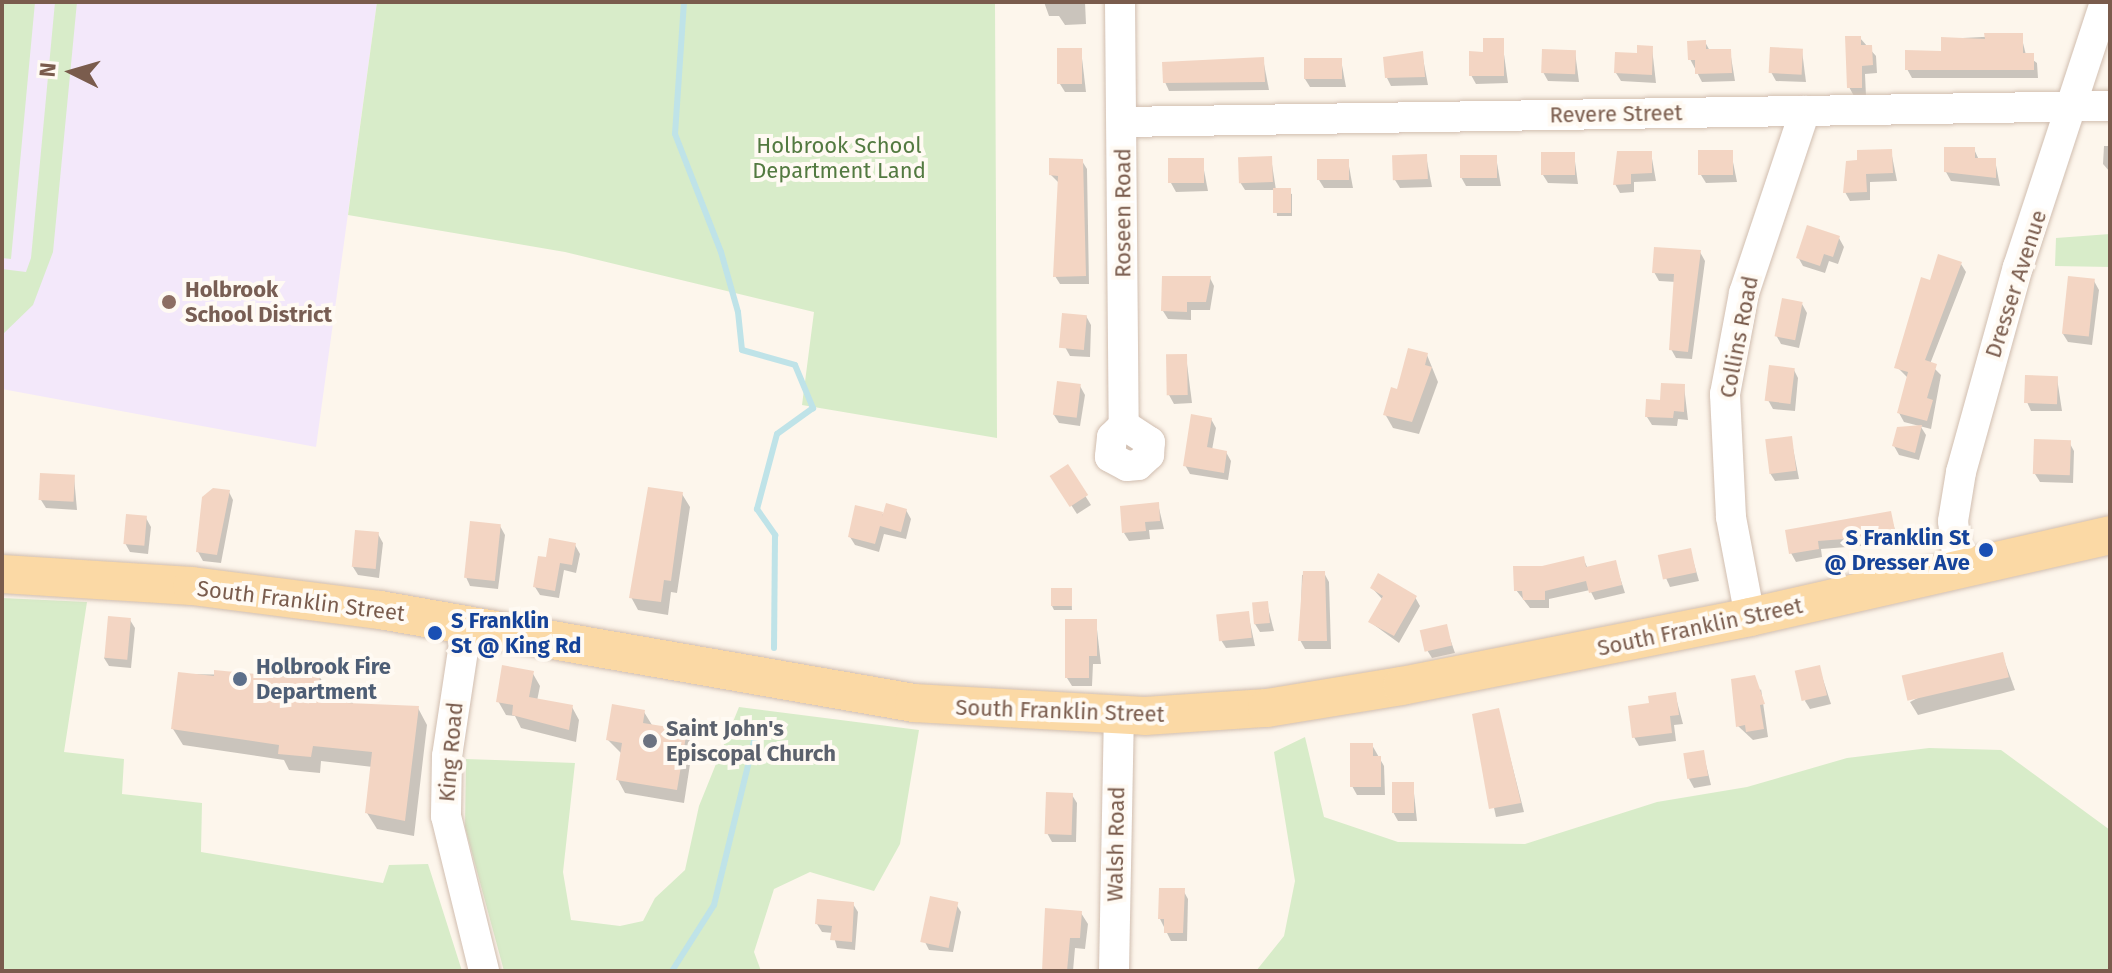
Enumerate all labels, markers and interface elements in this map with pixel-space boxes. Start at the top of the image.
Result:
north arrow [32,32,112,112]
text: N [34,61,62,78]
street label: Revere Street [1549,100,1683,128]
park label: Holbrook School Department Land [752,132,926,184]
street label: Roseen Road [1110,148,1136,278]
street label: Dresser Avenue [1980,207,2052,361]
street label: Collins Road [1714,274,1764,400]
place label: Holbrook School District [185,276,332,328]
marker: Holbrook School District [160,293,178,311]
place label: S Franklin St @ Dresser Ave [1824,524,1970,576]
marker: S Franklin St @ Dresser Ave [1977,541,1995,559]
street label: South Franklin Street [196,575,406,627]
street label: South Franklin Street [1595,592,1805,662]
place label: S Franklin St @ King Rd [451,607,582,658]
marker: S Franklin St @ King Rd [426,624,444,642]
place label: Holbrook Fire Department [256,653,391,704]
marker: Holbrook Fire Department [231,670,249,688]
street label: South Franklin Street [955,694,1165,728]
street label: King Road [433,701,469,803]
place label: Saint John's Episcopal Church [666,715,836,766]
marker: Saint John's Episcopal Church [641,732,659,750]
street label: Walsh Road [1102,786,1130,902]

